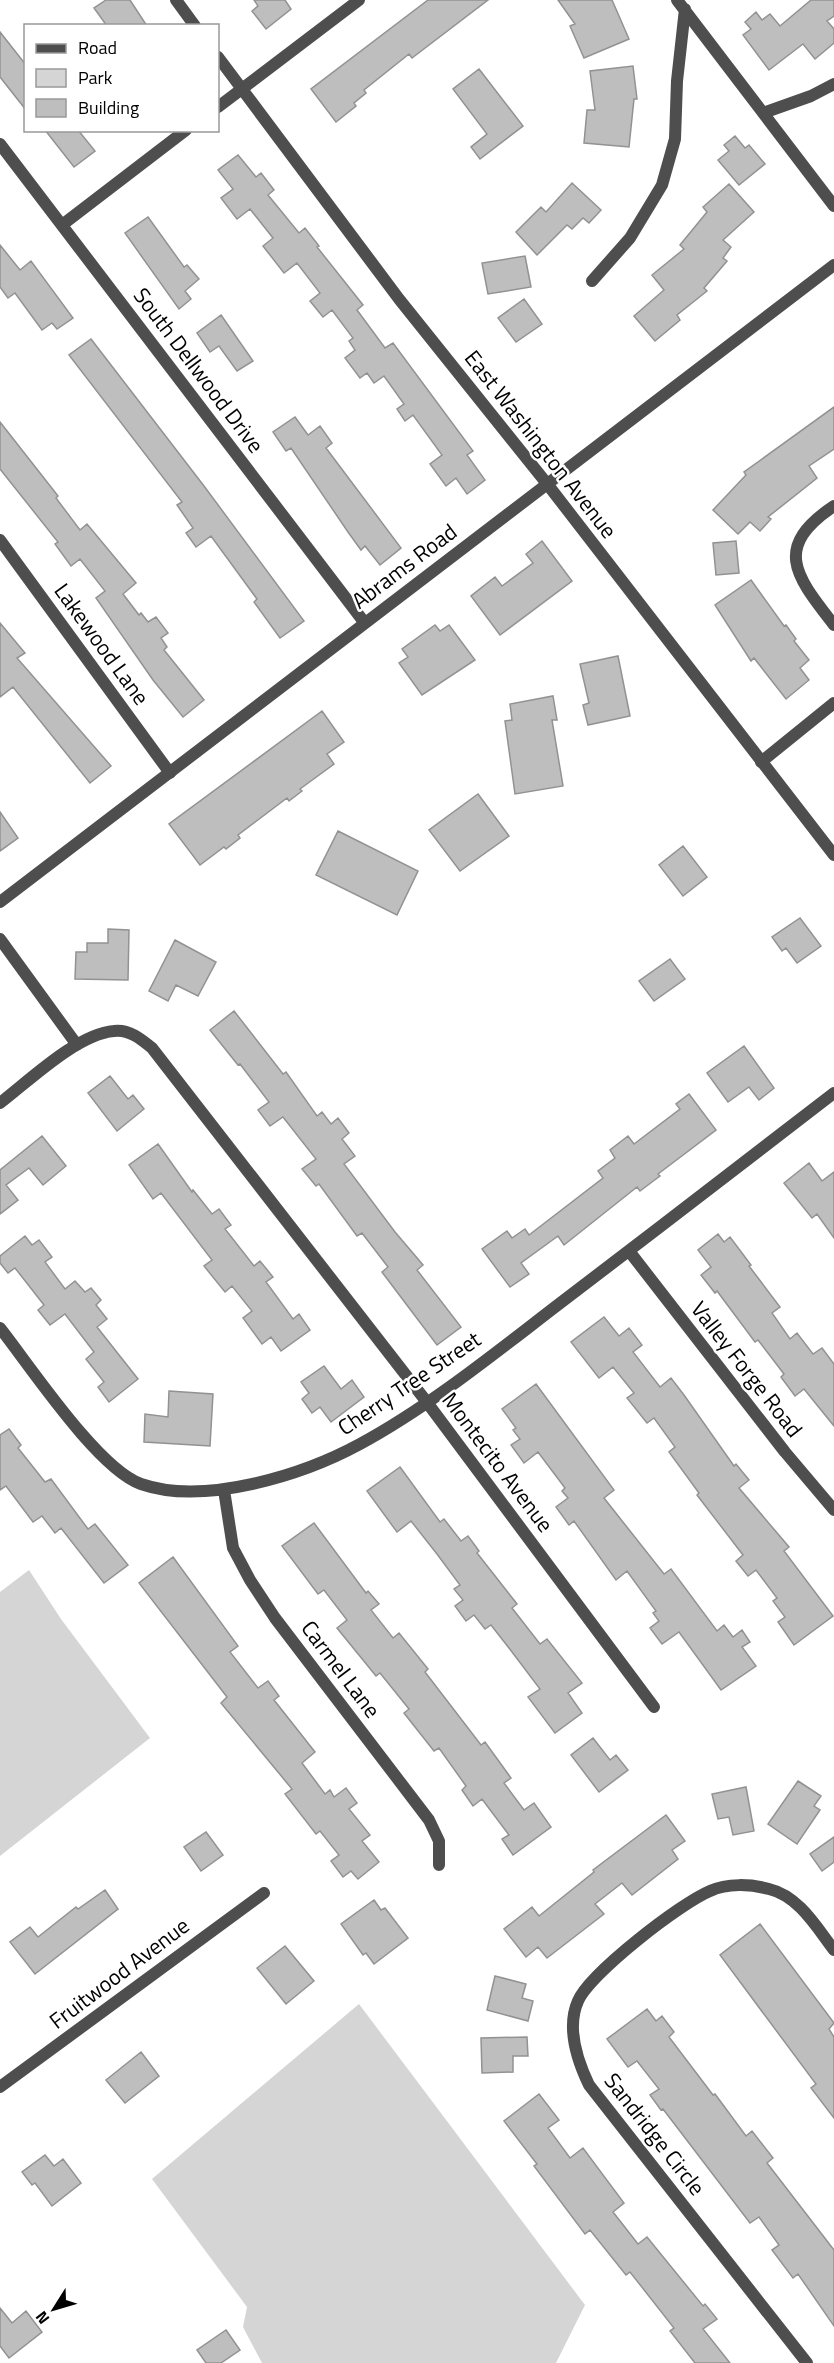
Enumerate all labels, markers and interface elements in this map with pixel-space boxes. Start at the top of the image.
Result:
legend [24,24,219,132]
text: Road [78,34,117,61]
text: Park [78,64,113,91]
text: Building [78,94,139,121]
street label: South Dellwood Drive [125,280,273,460]
street label: East Washington Avenue [457,343,625,545]
street label: Abrams Road [344,515,464,617]
street label: Lakewood Lane [46,576,158,712]
street label: Valley Forge Road [683,1294,811,1444]
street label: Cherry Tree Street [331,1322,488,1444]
street label: Montecito Avenue [434,1385,562,1539]
street label: Carmel Lane [293,1613,389,1725]
street label: Fruitwood Avenue [42,1909,196,2037]
street label: Sandridge Circle [596,2065,714,2203]
north arrow [24,2279,84,2339]
text: N [29,2306,55,2330]

